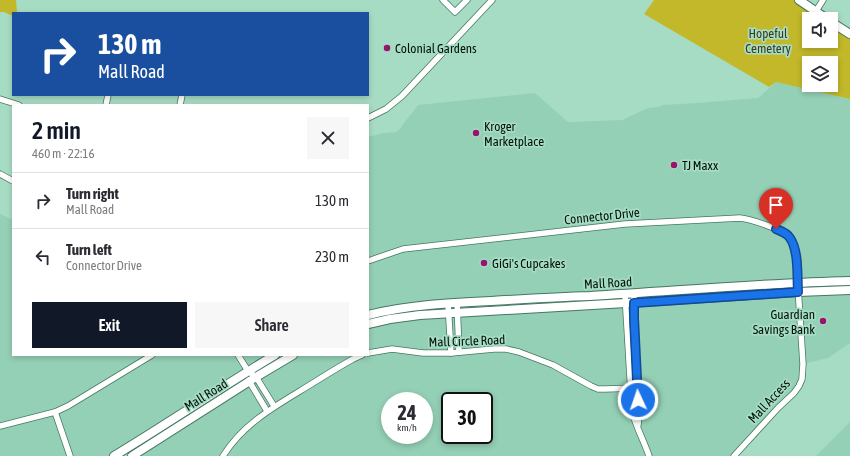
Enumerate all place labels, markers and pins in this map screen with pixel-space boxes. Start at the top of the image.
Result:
place label: Colonial Gardens [395,41,477,56]
marker: Colonial Gardens [382,43,392,53]
place label: Kroger Marketplace [484,119,544,149]
marker: Kroger Marketplace [471,128,481,138]
place label: TJ Maxx [682,158,719,173]
marker: TJ Maxx [669,160,679,170]
pin [759,188,793,229]
place label: GiGi's Cupcakes [492,256,566,271]
marker: GiGi's Cupcakes [479,258,489,268]
place label: Guardian Savings Bank [753,307,815,337]
marker: Guardian Savings Bank [818,316,828,326]

